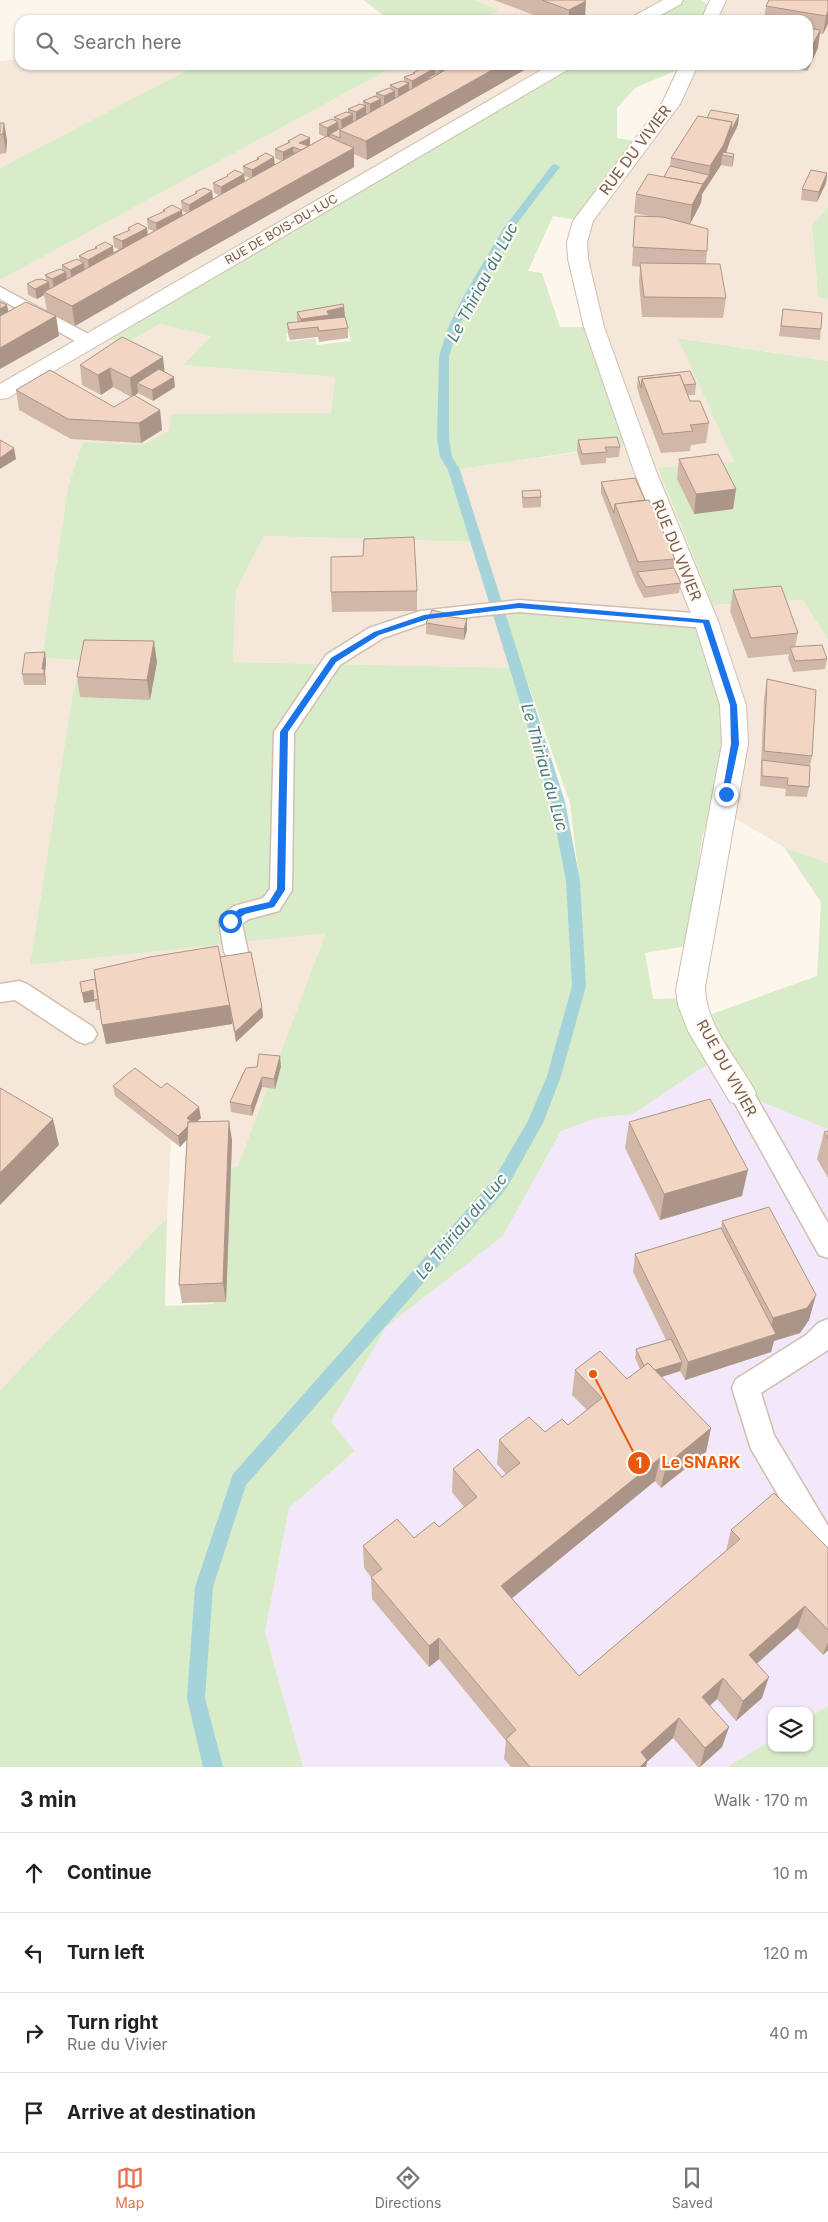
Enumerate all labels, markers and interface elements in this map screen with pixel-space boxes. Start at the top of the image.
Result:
search box [15,15,813,70]
icon: search [33,29,61,57]
text: Search here [73,31,182,54]
street label: RUE DU VIVIER [595,101,675,199]
street label: RUE DE BOIS-DU-LUC [222,191,340,267]
water label: Le Thiriau du Luc [442,219,522,345]
street label: RUE DU VIVIER [648,497,706,604]
water label: Le Thiriau du Luc [517,701,573,833]
route end [715,783,738,806]
route start [219,910,242,933]
street label: RUE DU VIVIER [693,1016,762,1120]
water label: Le Thiriau du Luc [411,1169,511,1283]
callout: Le SNARK [627,1447,751,1478]
text: Le SNARK [662,1452,741,1472]
text: 1 [636,1453,642,1472]
map controls [768,1707,813,1752]
button: layers [768,1707,813,1752]
text: 3 min [20,1787,76,1812]
text: Walk · 170 m [714,1790,808,1810]
icon: ahead [20,1859,48,1887]
text: Continue [67,1861,152,1884]
text: 10 m [773,1863,808,1883]
icon: left [20,1939,48,1967]
text: Turn left [67,1941,145,1964]
text: 120 m [763,1943,808,1963]
text: Turn right [67,2011,158,2034]
icon: right [20,2019,48,2047]
text: 40 m [769,2023,808,2043]
text: Rue du Vivier [67,2034,167,2054]
icon: arrive [20,2099,48,2127]
text: Arrive at destination [67,2101,256,2124]
tab: Map [115,2164,144,2211]
tab: Directions [375,2164,441,2211]
tab: Saved [672,2164,713,2211]

